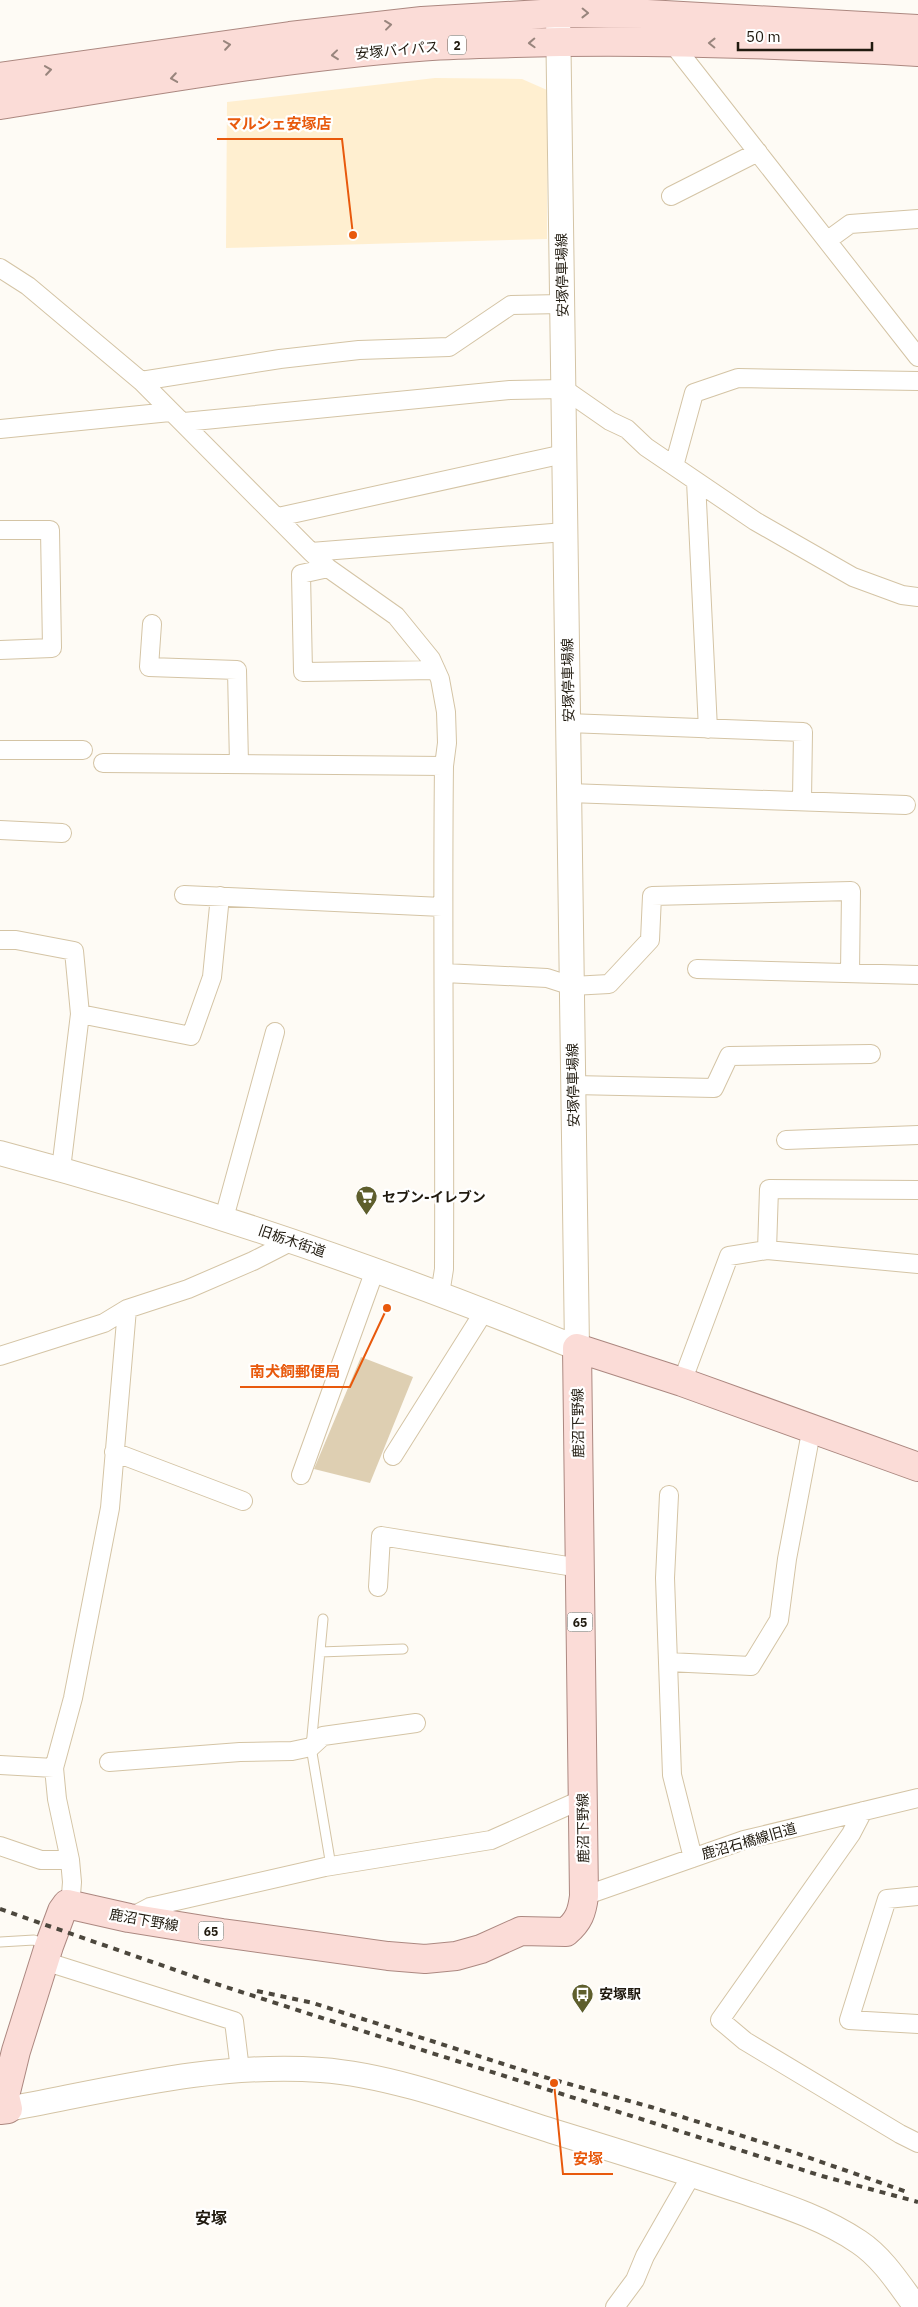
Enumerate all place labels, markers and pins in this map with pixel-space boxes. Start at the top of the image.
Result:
callout: マルシェ安塚店 [217,109,342,139]
supermarket icon: セブン-イレブン [354,1185,378,1216]
place label: セブン-イレブン [382,1188,486,1206]
callout: 南犬飼郵便局 [240,1357,350,1387]
bus stop icon: 安塚駅 [571,1982,595,2013]
place label: 安塚駅 [599,1985,641,2003]
callout: 安塚 [563,2144,613,2174]

